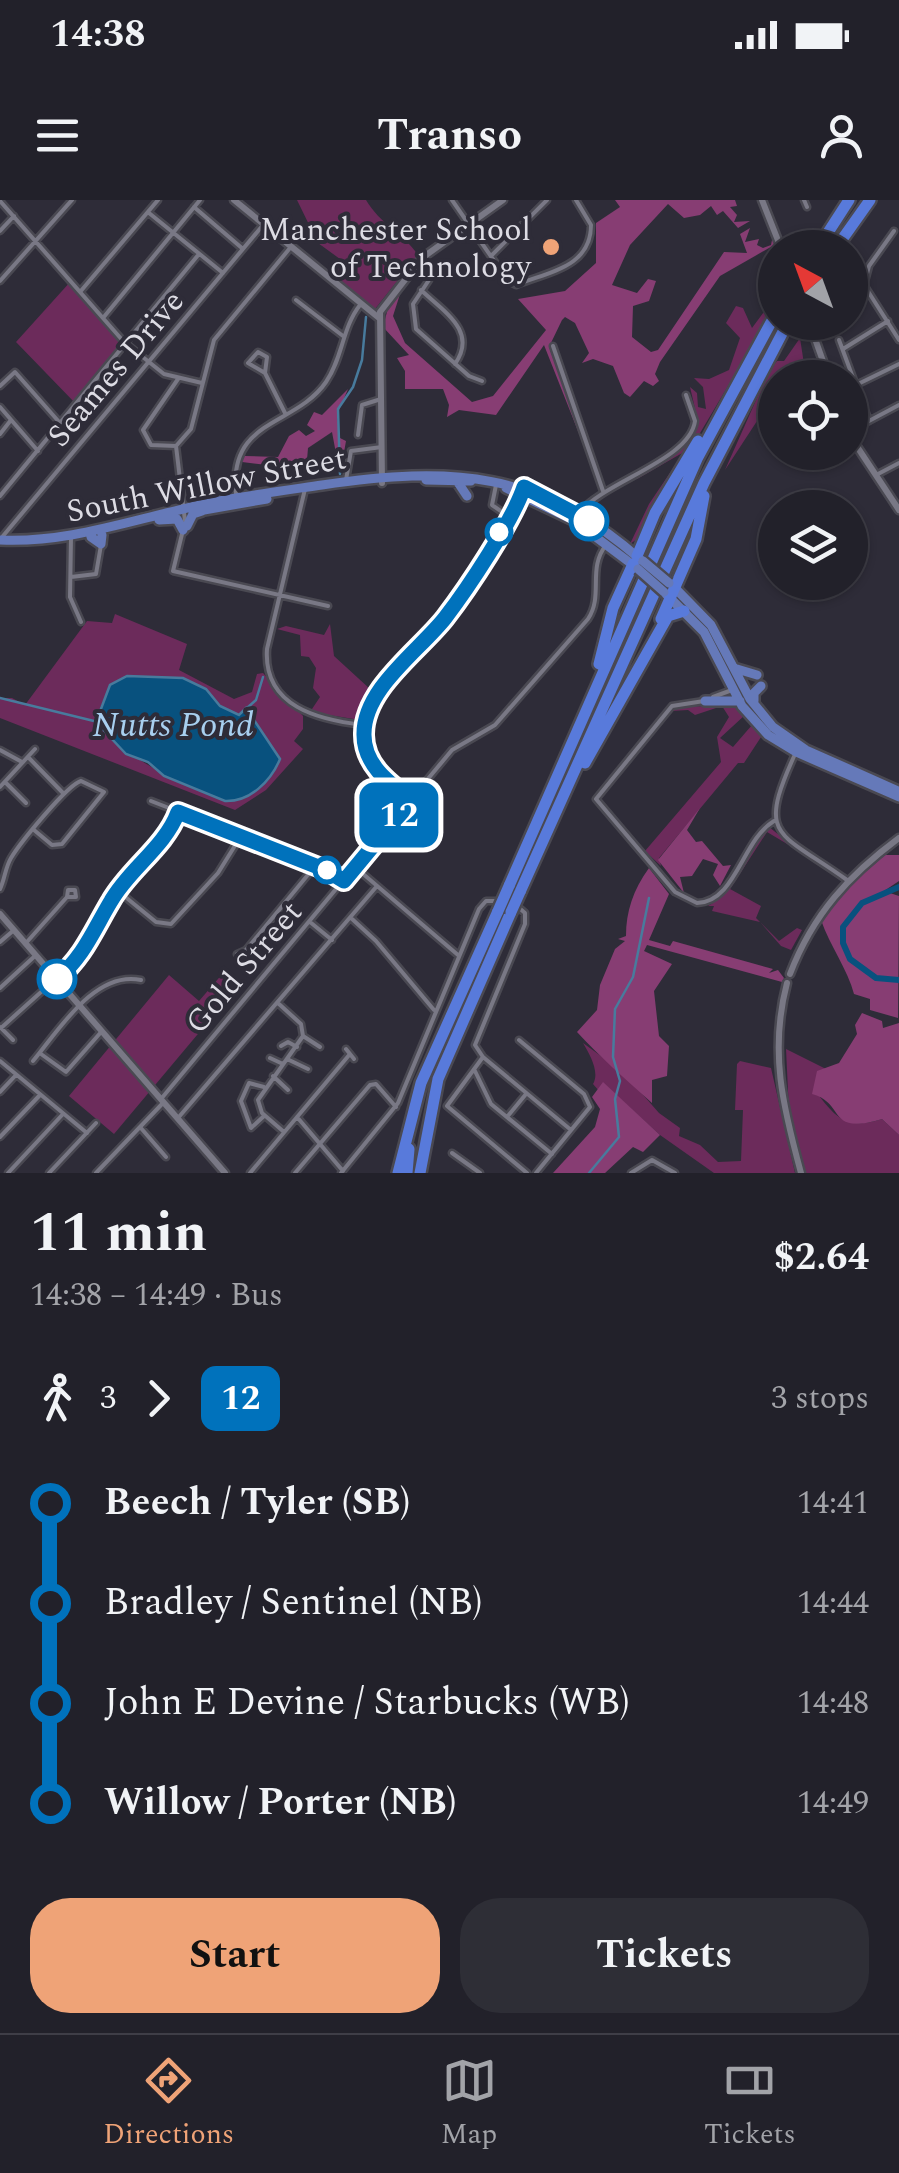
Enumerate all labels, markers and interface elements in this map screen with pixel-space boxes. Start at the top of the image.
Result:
text: 14:38 [50,6,145,64]
text: Transo [377,101,522,170]
icon: menu [30,108,85,163]
icon: person [814,108,869,163]
place label: Manchester School of Technology [260,206,533,292]
north arrow [758,230,868,340]
map controls [758,230,868,600]
marker: Manchester School of Technology [540,236,562,258]
street label: Seames Drive [36,280,197,458]
button: locate [758,360,868,470]
street label: South Willow Street [62,434,350,537]
button: layers [758,490,868,600]
unlabelled marker [570,502,608,540]
unlabelled marker [486,519,512,545]
water label: Nutts Pond [92,699,254,752]
line badge: 12 [354,782,444,848]
text: 12 [379,789,419,842]
unlabelled marker [314,857,340,883]
street label: Gold Street [174,891,315,1045]
unlabelled marker [38,960,76,998]
text: 11 min [30,1192,207,1275]
text: $2.64 [774,1229,869,1287]
text: 14:38 – 14:49 · Bus [30,1271,283,1320]
icon: walk [30,1371,85,1426]
icon: forward [131,1371,186,1426]
text: 12 [221,1372,260,1425]
text: 3 [100,1374,116,1423]
text: 3 stops [771,1374,869,1423]
text: Beech / Tyler (SB) [104,1474,410,1532]
text: 14:41 [797,1479,869,1528]
text: Bradley / Sentinel (NB) [104,1574,483,1632]
text: 14:44 [797,1579,869,1628]
text: John E Devine / Starbucks (WB) [104,1674,630,1732]
text: 14:48 [797,1679,869,1728]
text: Willow / Porter (NB) [104,1774,457,1832]
text: 14:49 [797,1779,869,1828]
button: Start [30,1898,440,2013]
button: Tickets [460,1898,869,2013]
tab: Directions [103,2053,234,2156]
tab: Map [441,2053,497,2156]
tab: Tickets [704,2053,796,2156]

